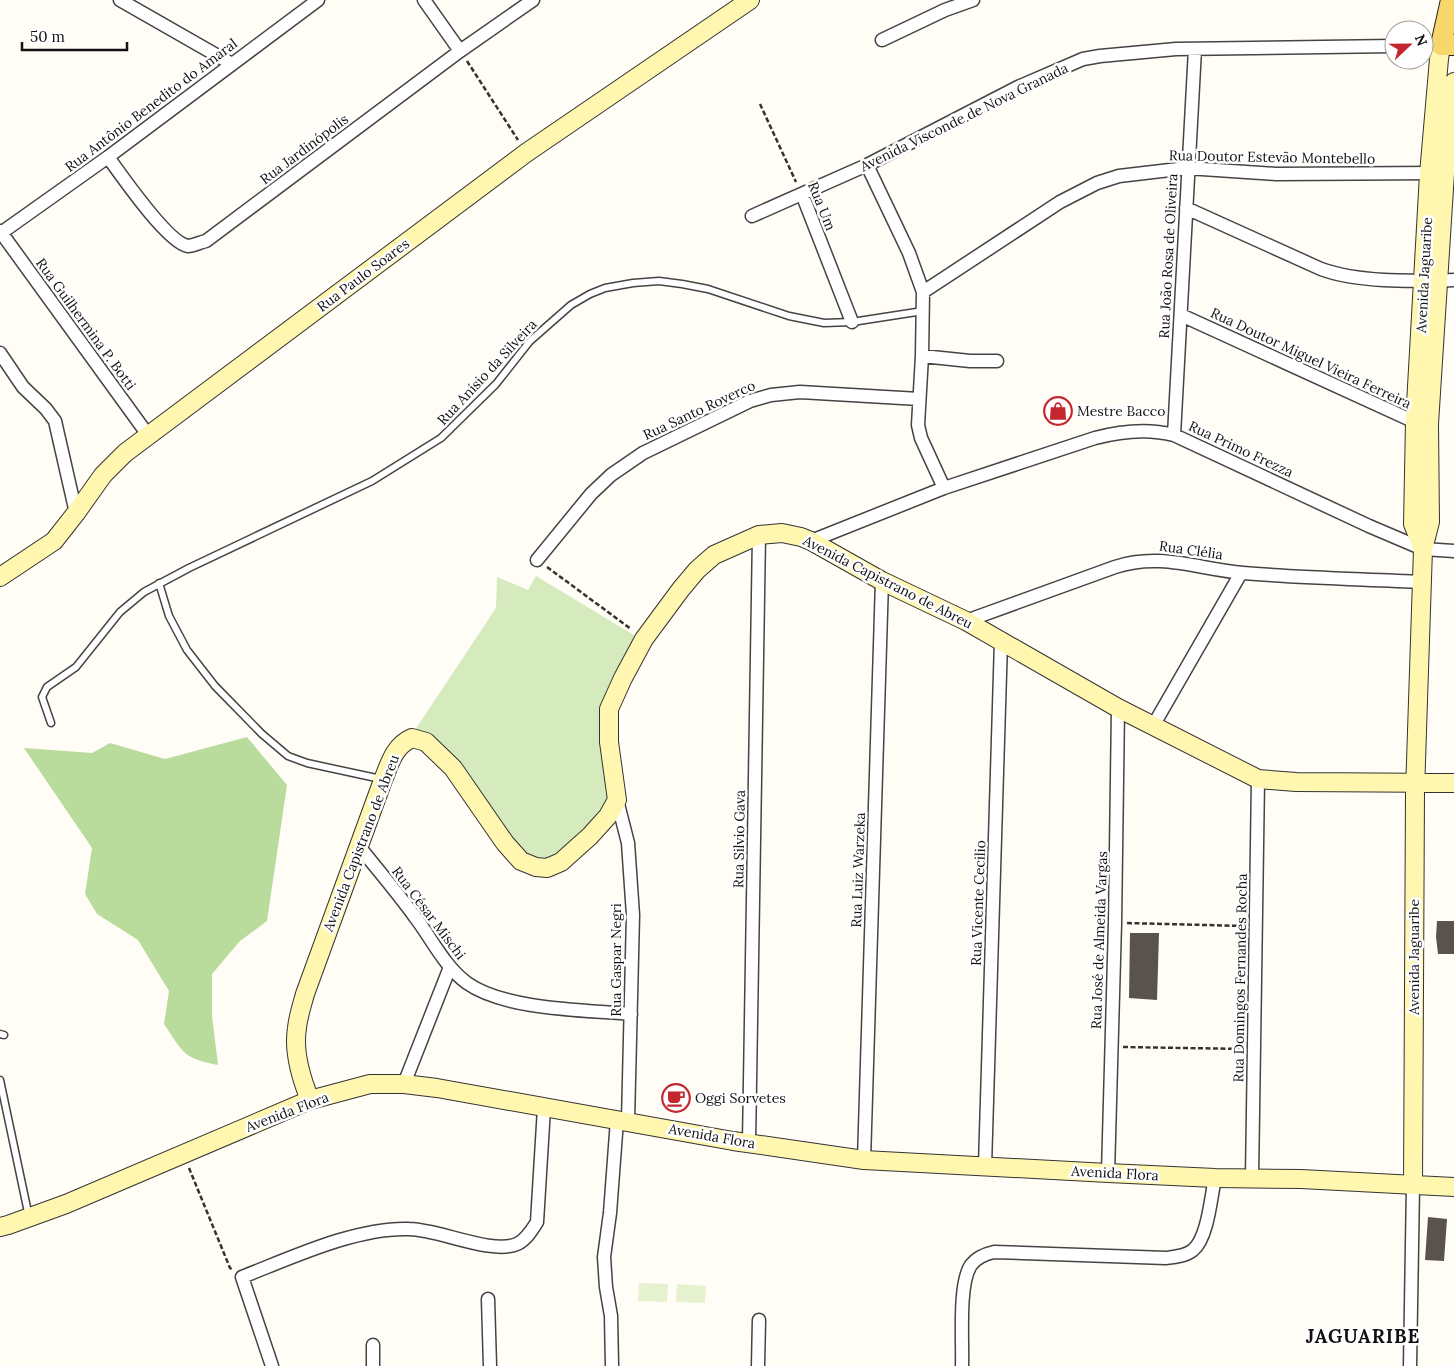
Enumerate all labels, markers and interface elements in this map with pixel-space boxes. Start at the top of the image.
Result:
scale bar [22,20,128,52]
north arrow [1384,20,1434,70]
text: 50 m [30,27,65,46]
text: N [1411,32,1431,49]
street label: Rua Antônio Benedito do Amaral [61,34,241,176]
street label: Avenida Visconde de Nova Granada [856,59,1071,176]
street label: Rua Jardinópolis [256,110,352,188]
street label: Rua Doutor Estevão Montebello [1169,146,1375,168]
street label: Rua João Rosa de Oliveira [1155,173,1181,339]
street label: Rua Um [804,179,840,234]
street label: Avenida Jaguaribe [1412,216,1436,334]
street label: Rua Paulo Soares [313,234,413,316]
street label: Rua Guilhermina P. Botti [32,254,140,394]
street label: Rua Doutor Miguel Vieira Ferreira [1208,303,1414,413]
street label: Rua Anísio da Silveira [433,315,541,429]
street label: Rua Santo Roverco [640,376,758,444]
shop icon: Mestre Bacco [1043,396,1073,426]
place label: Mestre Bacco [1077,402,1165,420]
street label: Rua Primo Frezza [1186,417,1296,481]
street label: Avenida Capistrano de Abreu [799,531,976,633]
street label: Rua Clélia [1158,537,1224,563]
street label: Avenida Capistrano de Abreu [319,752,403,935]
street label: Rua Silvio Gava [729,790,749,888]
street label: Rua Luiz Warzeka [847,812,869,928]
street label: Rua Vicente Cecilio [967,840,989,966]
street label: Rua José de Almeida Vargas [1087,851,1111,1029]
street label: Rua César Mischi [388,863,470,963]
street label: Rua Domingos Fernandes Rocha [1229,873,1251,1083]
street label: Avenida Jaguaribe [1405,899,1423,1016]
street label: Rua Gaspar Negri [607,903,625,1017]
cafe icon: Oggi Sorvetes [661,1083,691,1113]
street label: Avenida Flora [242,1088,331,1136]
place label: Oggi Sorvetes [695,1089,786,1107]
street label: Avenida Flora [666,1119,757,1152]
street label: Avenida Flora [1070,1162,1159,1184]
district label: JAGUARIBE [1306,1324,1420,1348]

